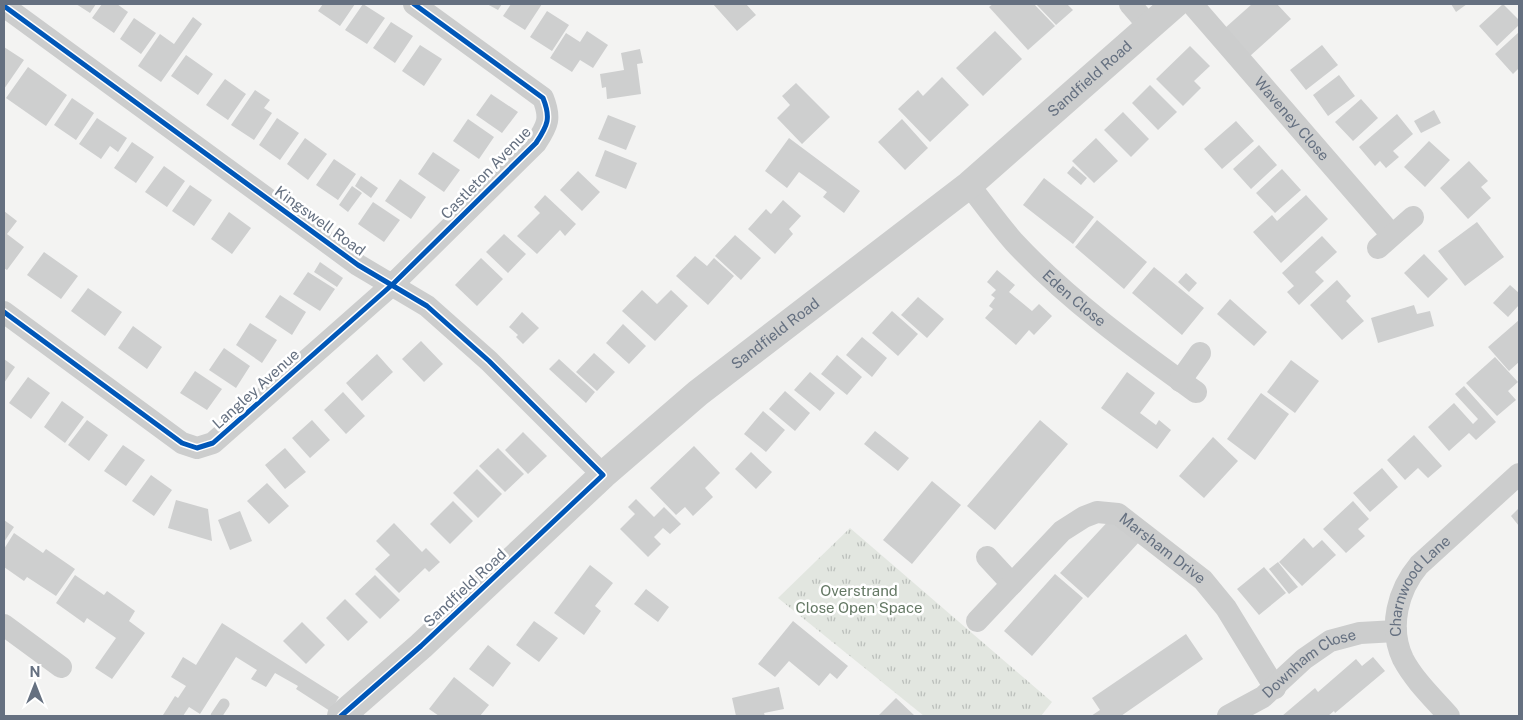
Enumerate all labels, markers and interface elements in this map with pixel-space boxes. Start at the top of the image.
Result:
street label: Sandfield Road [1044,37,1135,120]
street label: Waveney Close [1251,73,1333,164]
street label: Castleton Avenue [437,123,534,222]
street label: Kingswell Road [272,182,369,259]
street label: Eden Close [1039,266,1109,330]
street label: Sandfield Road [728,294,822,372]
street label: Langley Avenue [209,345,302,432]
street label: Marsham Drive [1116,509,1209,587]
street label: Charnwood Lane [1387,532,1453,637]
street label: Sandfield Road [420,545,509,630]
park label: Overstrand Close Open Space [796,582,922,616]
street label: Downham Close [1259,625,1358,701]
north arrow [10,660,60,710]
text: N [30,664,40,680]

